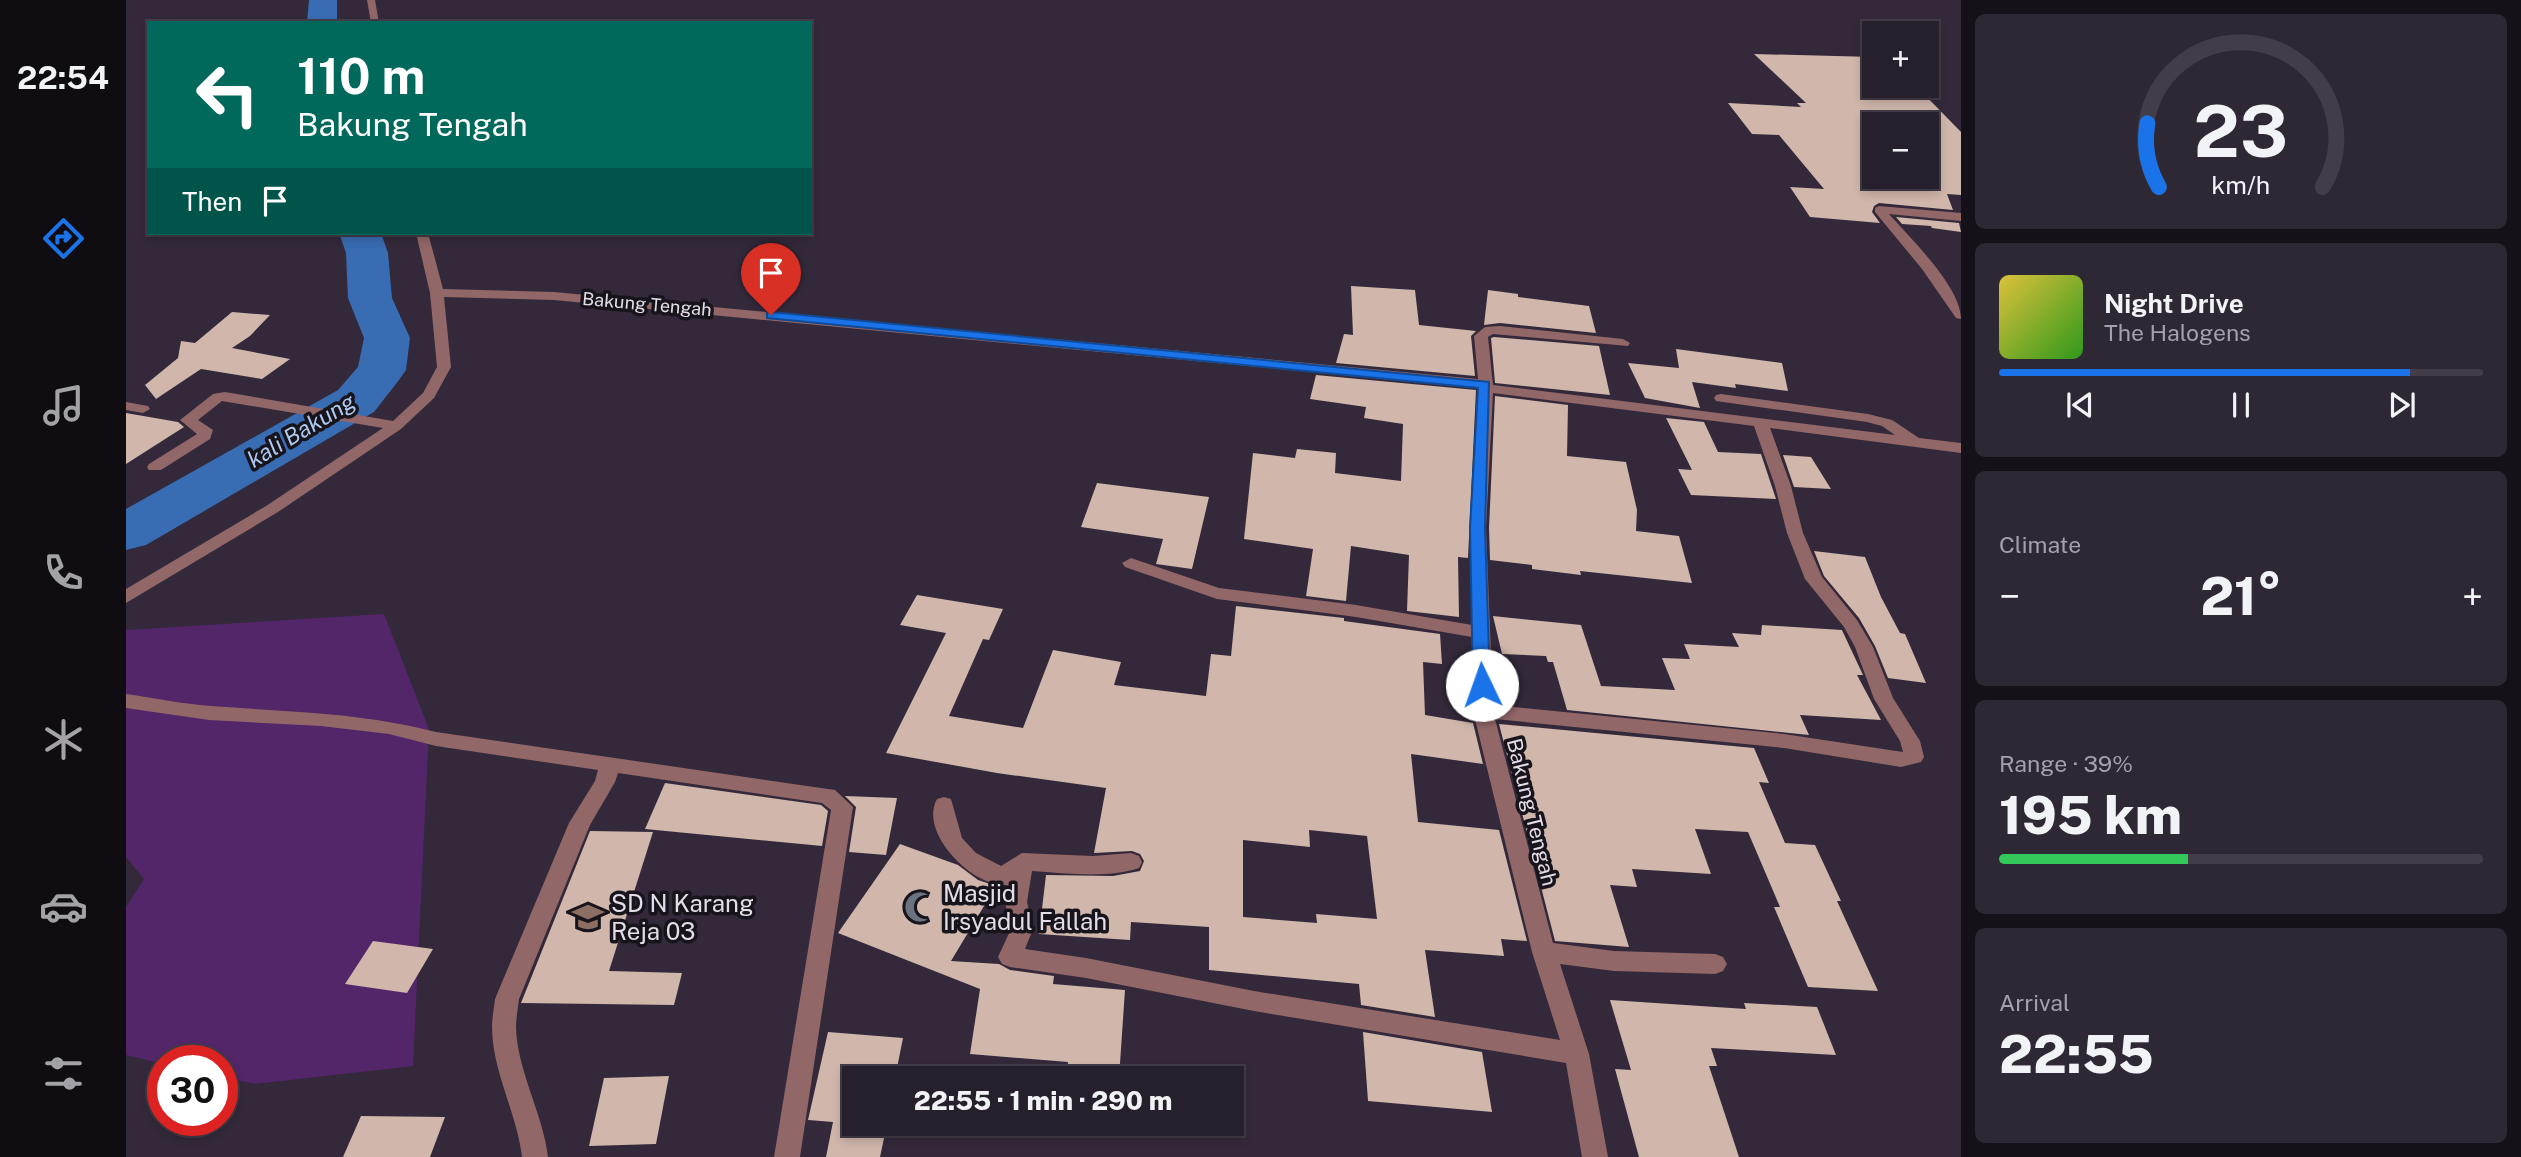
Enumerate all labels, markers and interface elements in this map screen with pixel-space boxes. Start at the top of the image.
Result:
map controls [1862,21,1939,189]
button: + [1862,21,1939,98]
text: 110 m [297,47,425,105]
icon: left [182,49,273,140]
text: 22:54 [17,59,109,96]
text: 23 [2194,89,2288,174]
text: Bakung Tengah [297,106,528,143]
button: − [1862,112,1939,189]
text: km/h [2212,170,2270,200]
icon: arrive [256,182,294,220]
text: Then [182,186,242,217]
icon: directions [39,214,88,263]
pin [741,243,801,315]
icon: arrive [752,254,790,292]
street label: Bakung Tengah [581,288,713,320]
text: Night Drive [2104,288,2244,319]
text: The Halogens [2104,319,2251,346]
icon: music [39,381,88,430]
icon: previous [2061,386,2099,424]
icon: pause [2222,386,2260,424]
icon: next [2383,386,2421,424]
water label: kali Bakung [242,387,360,473]
text: Climate [1999,531,2081,558]
icon: phone [39,548,88,597]
text: 21° [2200,566,2282,627]
text: − [1999,574,2020,619]
text: + [2462,574,2483,619]
position arrow [1445,648,1519,722]
icon: climate [39,715,88,764]
street label: Bakung Tengah [1502,736,1562,888]
text: Range · 39% [1999,750,2133,777]
text: 195 km [1999,785,2182,846]
place label: Masjid Irsyadul Fallah [943,879,1107,935]
icon: car [39,882,88,931]
place label: SD N Karang Reja 03 [611,889,754,945]
mosque icon: Masjid Irsyadul Fallah [903,890,937,924]
school or university icon: SD N Karang Reja 03 [571,900,605,934]
text: Arrival [1999,989,2070,1016]
text: 22:55 [1999,1024,2154,1085]
speed limit sign: 30 [147,1045,238,1136]
icon: filters [39,1049,88,1098]
text: 22:55 · 1 min · 290 m [914,1085,1172,1116]

